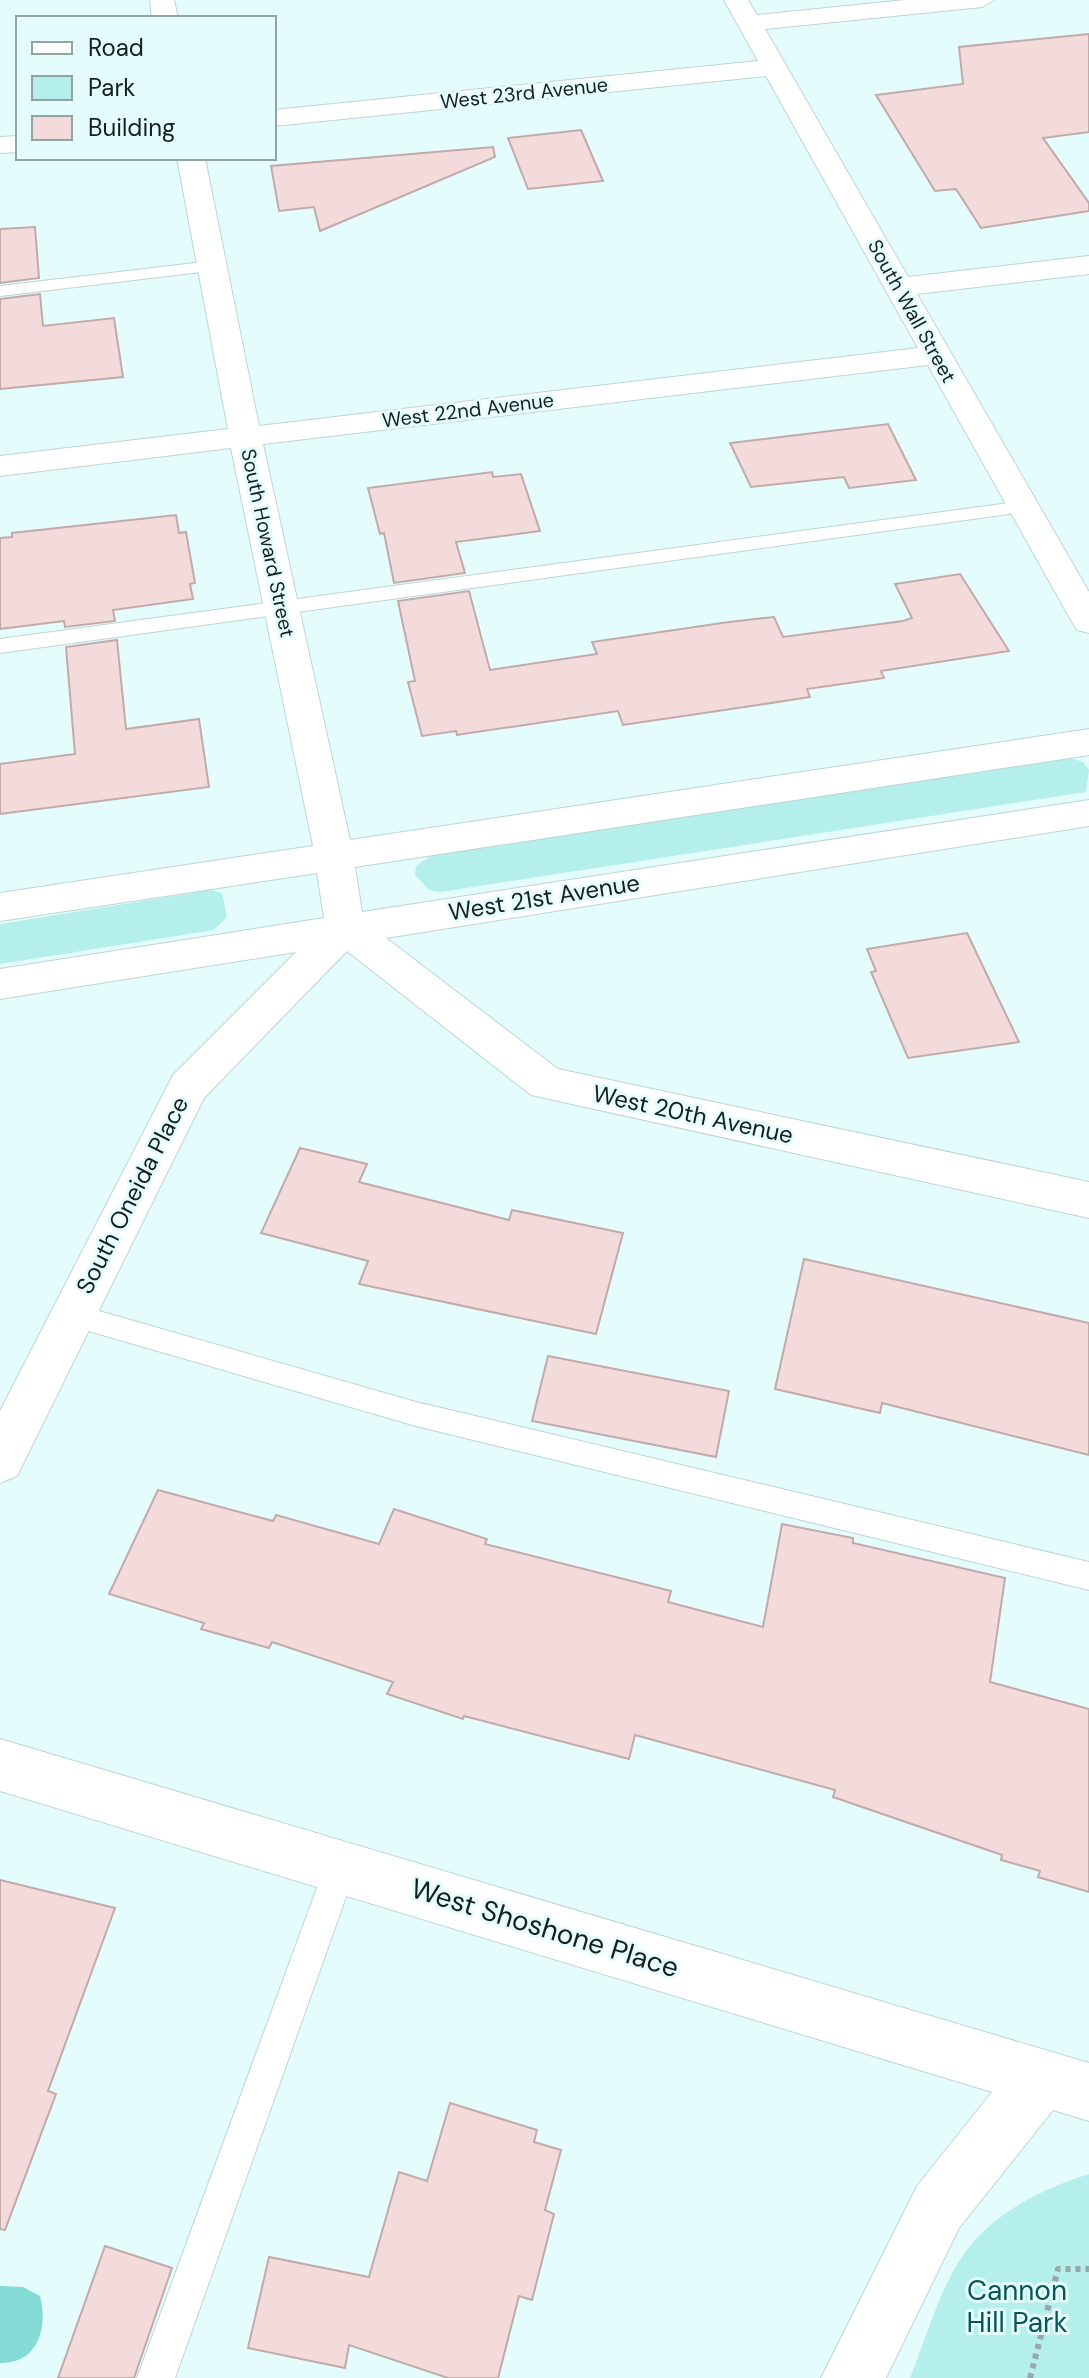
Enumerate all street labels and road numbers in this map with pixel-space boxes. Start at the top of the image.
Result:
street label: West 23rd Avenue [439,71,609,115]
street label: South Wall Street [862,235,962,387]
street label: West 22nd Avenue [381,387,555,433]
street label: South Howard Street [235,446,301,640]
street label: West 21st Avenue [446,867,642,927]
street label: West 20th Avenue [590,1078,796,1150]
street label: South Oneida Place [69,1091,195,1299]
street label: West Shoshone Place [407,1870,683,1986]

